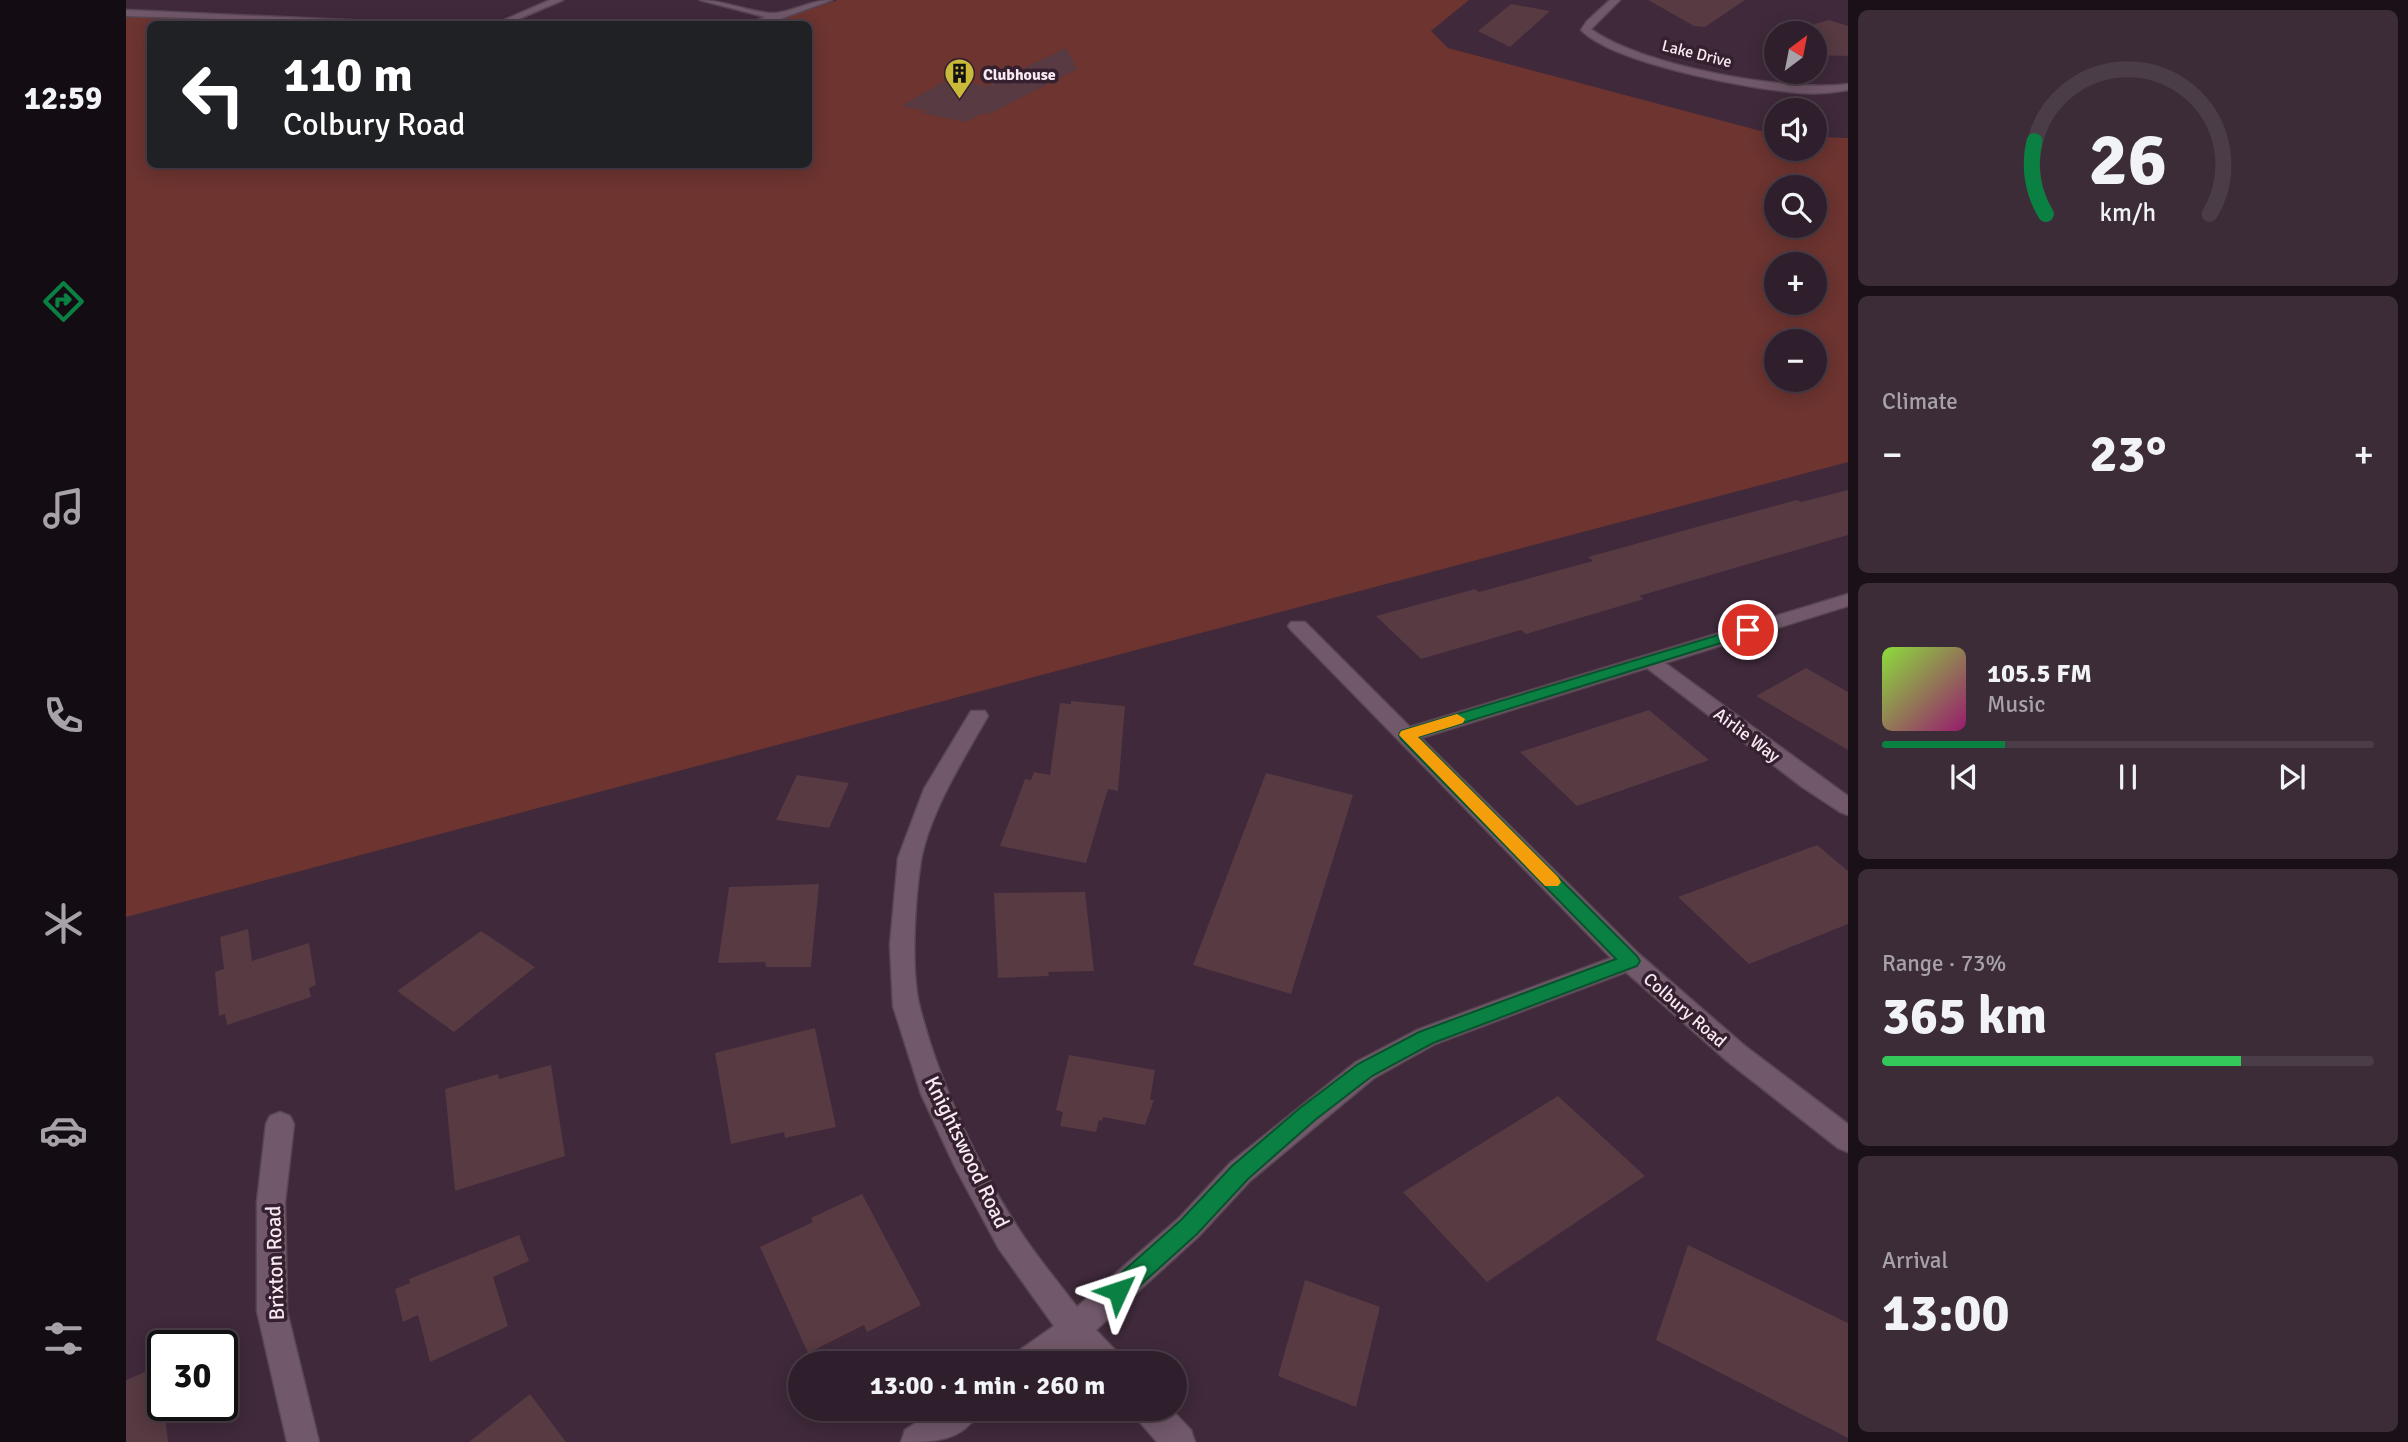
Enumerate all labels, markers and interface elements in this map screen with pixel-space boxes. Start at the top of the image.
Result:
north arrow [1764,21,1827,84]
map controls [1764,21,1827,392]
street label: Lake Drive [1660,36,1734,72]
text: 110 m [283,45,413,105]
icon: left [168,49,259,140]
building icon: Clubhouse [943,57,977,101]
place label: Clubhouse [983,65,1056,85]
text: 12:59 [24,79,102,118]
button: sound [1764,98,1827,161]
text: Colbury Road [283,105,466,144]
text: 26 [2089,117,2167,206]
button: search [1764,175,1827,238]
text: km/h [2100,197,2156,228]
button: + [1764,252,1827,315]
icon: directions [39,277,88,326]
button: − [1764,329,1827,392]
text: Climate [1882,387,1958,416]
text: 23° [2090,422,2166,486]
text: − [1882,431,1903,478]
text: + [2353,431,2374,478]
icon: music [39,484,88,533]
pin [1718,600,1778,660]
icon: arrive [1729,611,1767,649]
text: 105.5 FM [1987,658,2092,690]
text: Music [1987,690,2045,719]
icon: phone [39,691,88,740]
street label: Airlie Way [1709,703,1785,767]
icon: previous [1945,758,1983,796]
icon: pause [2109,758,2147,796]
icon: next [2273,758,2311,796]
icon: climate [39,899,88,948]
text: Range · 73% [1882,949,2006,978]
street label: Colbury Road [1639,968,1731,1052]
text: 365 km [1882,984,2047,1048]
street label: Knightswood Road [919,1072,1015,1232]
icon: car [39,1106,88,1155]
street label: Brixton Road [260,1205,290,1321]
text: Arrival [1882,1246,1948,1275]
position arrow [1081,1254,1155,1328]
text: 13:00 [1882,1281,2010,1345]
icon: filters [39,1314,88,1363]
speed limit sign: 30 [147,1330,238,1421]
text: 13:00 · 1 min · 260 m [870,1370,1105,1402]

